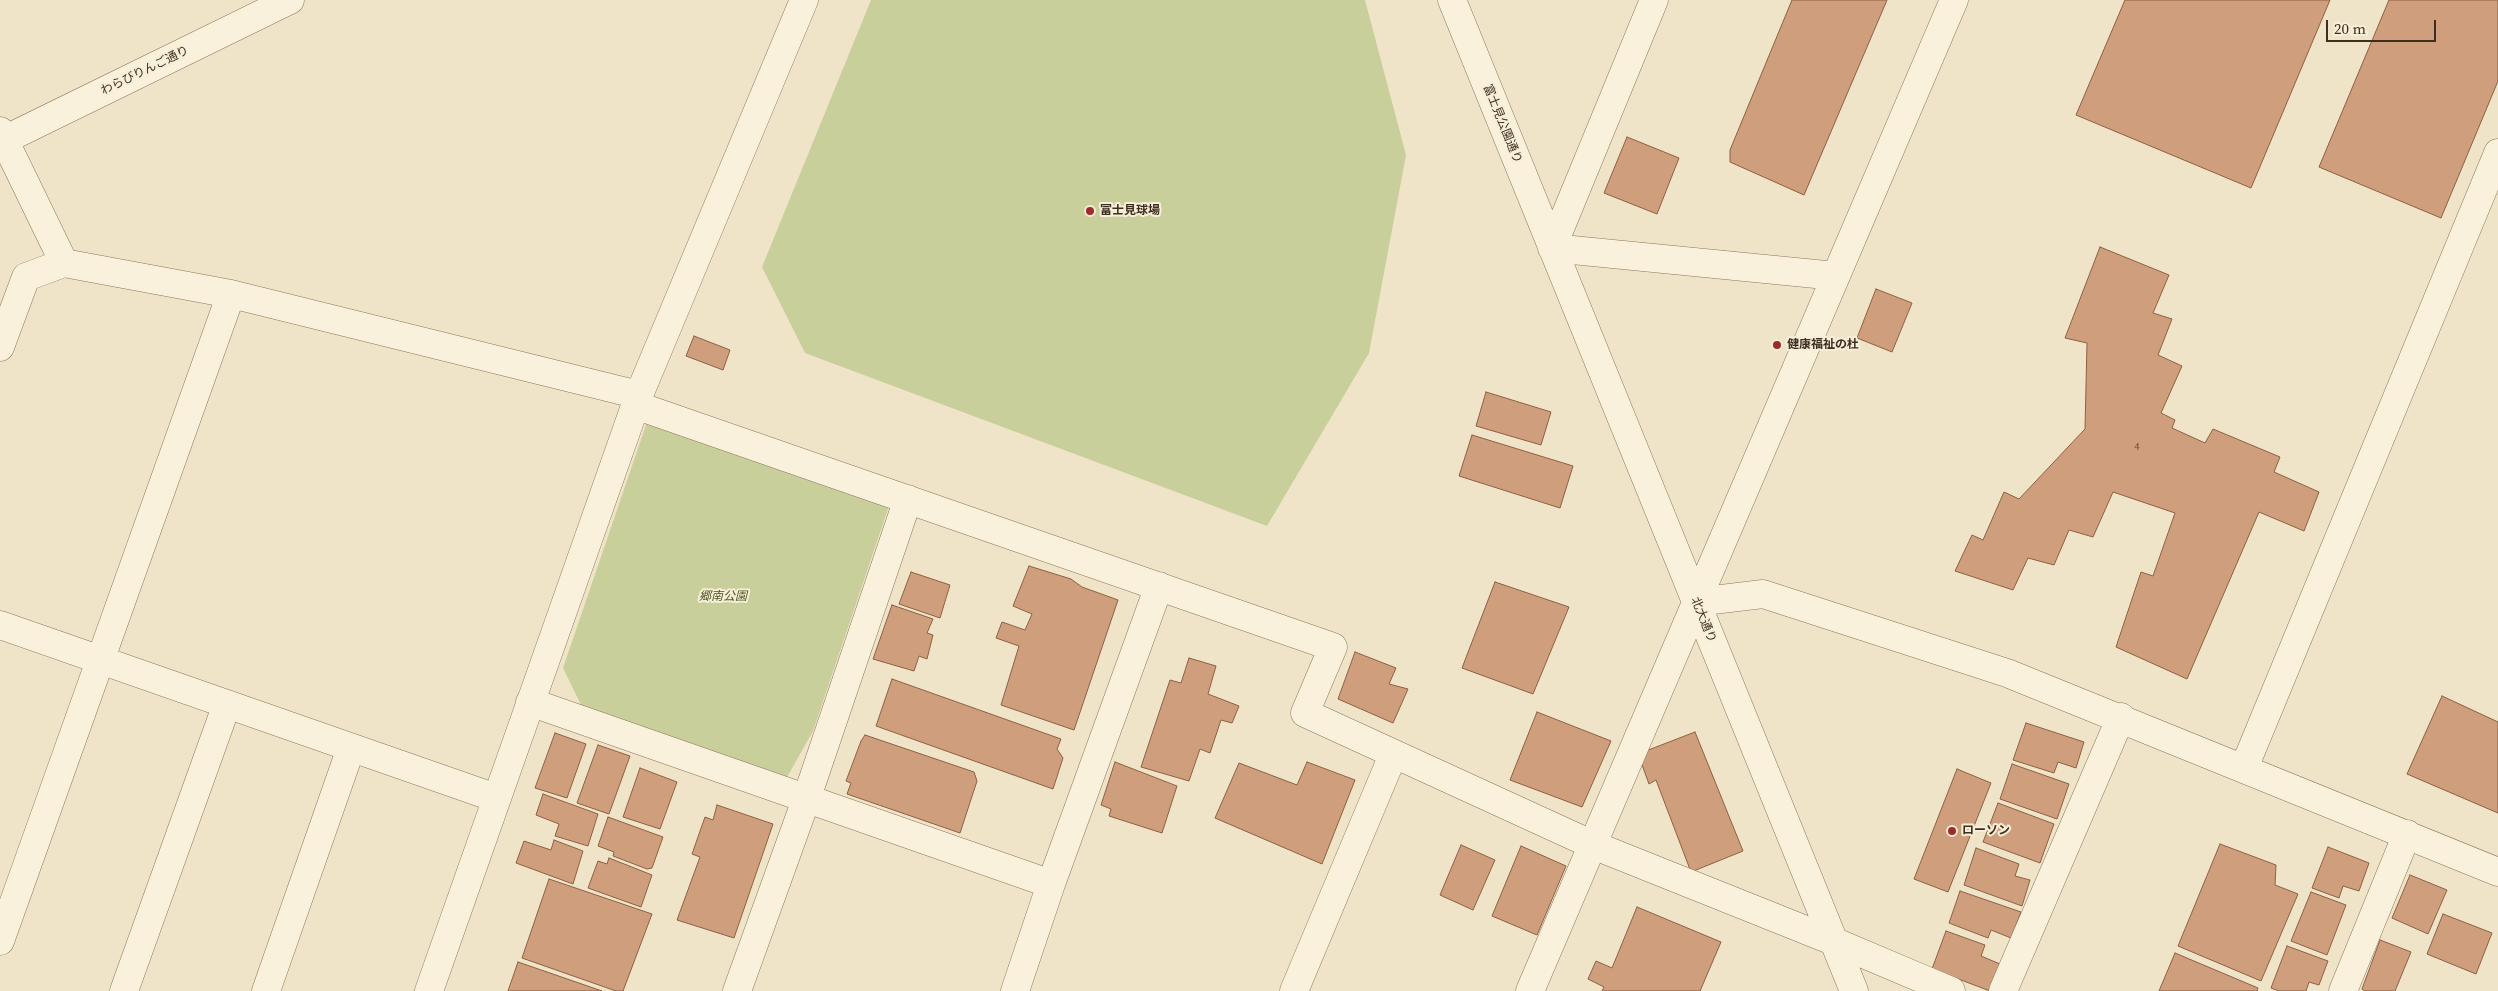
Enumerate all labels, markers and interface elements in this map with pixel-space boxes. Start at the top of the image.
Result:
scale bar [2328,10,2438,42]
text: 20 m [2334,18,2366,39]
street label: わらびりんご通り [99,43,191,99]
street label: 富士見公園通り [1480,82,1524,166]
place label: 富士見球場 [1100,204,1160,218]
marker: 富士見球場 [1084,205,1096,217]
place label: 健康福祉の杜 [1787,338,1859,352]
marker: 健康福祉の杜 [1771,339,1783,351]
house number: 4 [2135,441,2139,453]
park label: 郷南公園 [699,590,747,604]
street label: 北大通り [1687,595,1719,645]
place label: ローソン [1962,824,2010,838]
marker: ローソン [1946,825,1958,837]

